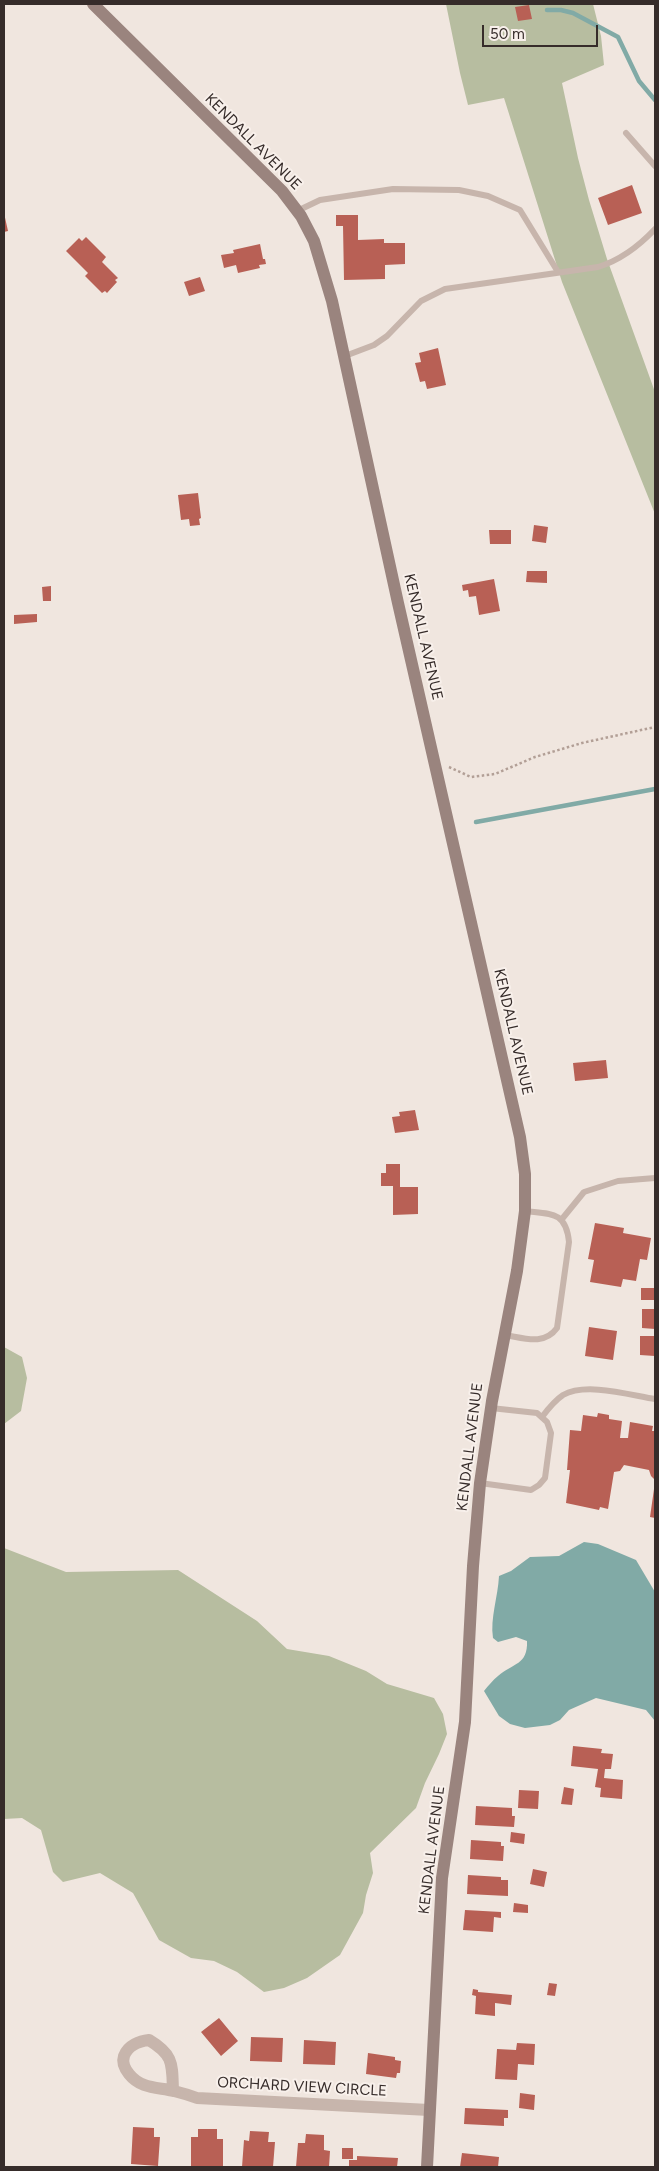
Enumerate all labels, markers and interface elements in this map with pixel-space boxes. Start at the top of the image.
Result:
scale bar [484,15,600,47]
text: 50 m [490,25,525,43]
street label: KENDALL AVENUE [201,90,305,194]
street label: KENDALL AVENUE [400,572,446,702]
street label: KENDALL AVENUE [490,967,536,1097]
street label: KENDALL AVENUE [453,1382,487,1512]
street label: KENDALL AVENUE [415,1785,449,1915]
street label: ORCHARD VIEW CIRCLE [217,2074,387,2100]

